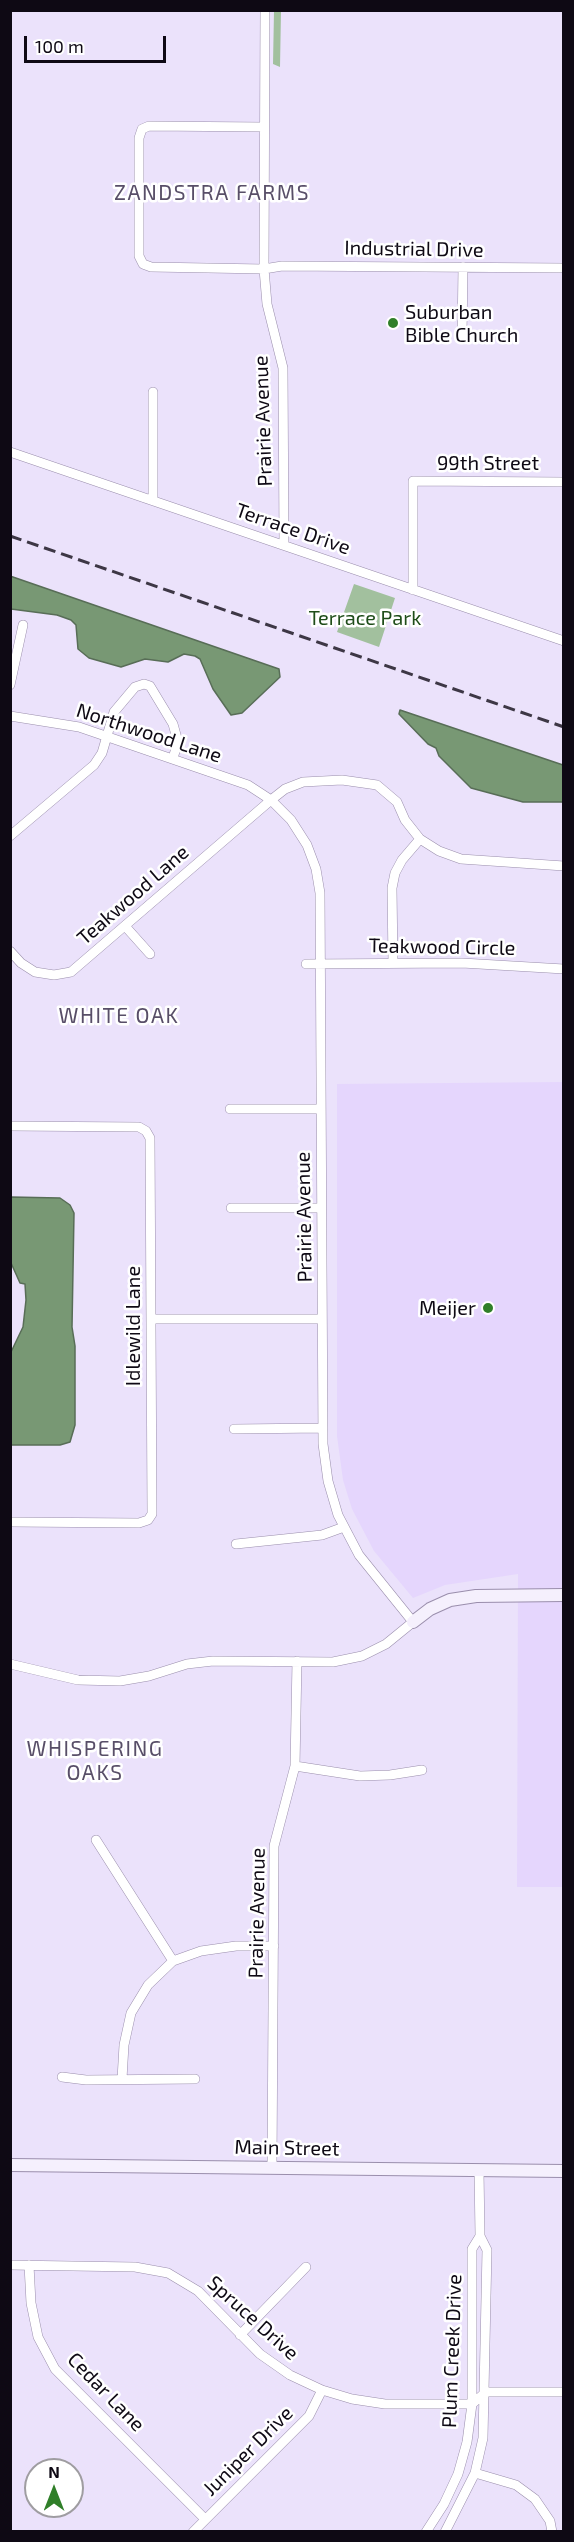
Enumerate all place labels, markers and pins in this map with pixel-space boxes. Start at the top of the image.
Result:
place label: Suburban Bible Church [405,300,518,347]
marker: Suburban Bible Church [386,316,400,330]
place label: Meijer [419,1296,476,1320]
marker: Meijer [481,1301,495,1315]

